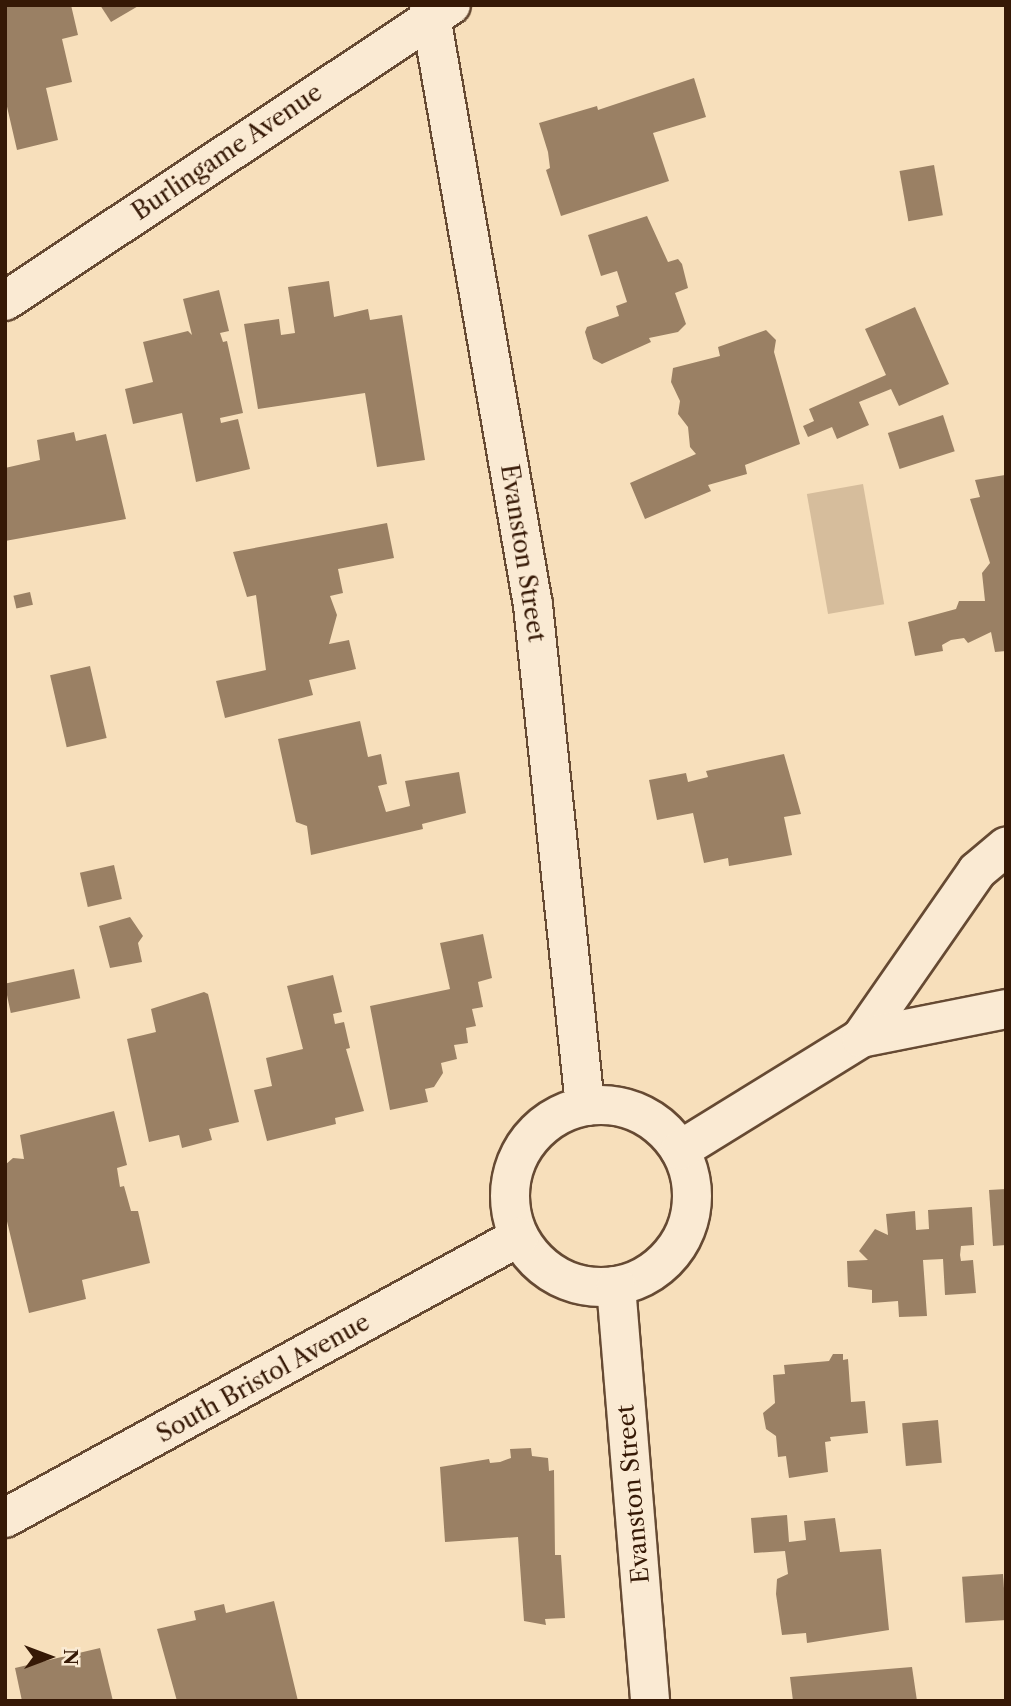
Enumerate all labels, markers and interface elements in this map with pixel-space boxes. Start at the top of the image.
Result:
street label: Burlingame Avenue [126,77,328,227]
street label: Evanston Street [495,462,551,644]
street label: South Bristol Avenue [151,1307,375,1449]
street label: Evanston Street [611,1403,655,1585]
north arrow [14,1622,84,1692]
text: N [59,1649,82,1665]

